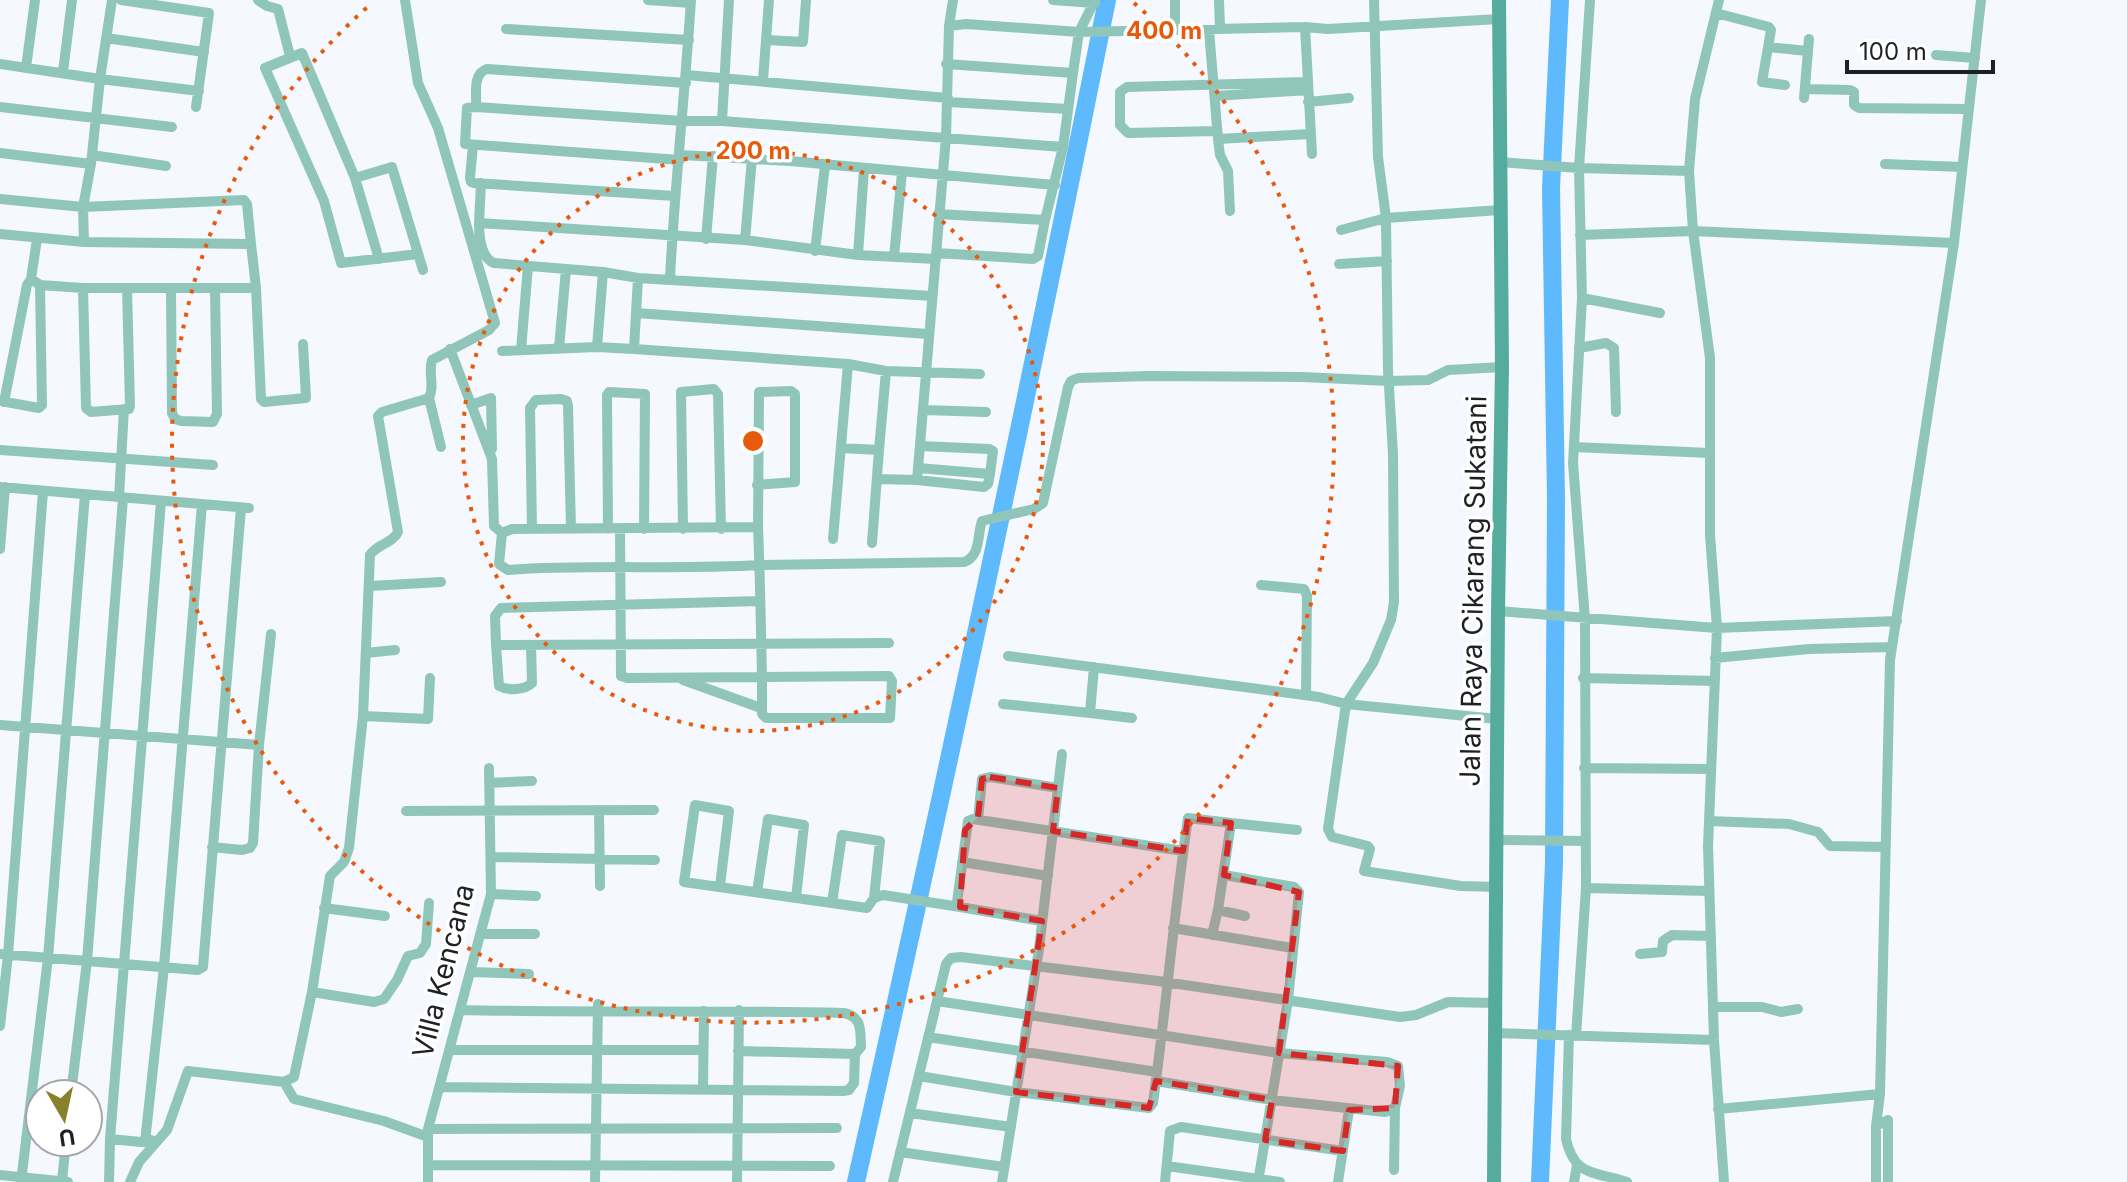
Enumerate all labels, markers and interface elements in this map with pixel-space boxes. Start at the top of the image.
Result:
text: 400 m [1126,16,1202,45]
scale bar [1847,24,1993,74]
text: 100 m [1859,37,1927,66]
text: 200 m [715,136,791,165]
street label: Jalan Raya Cikarang Sukatani [1453,395,1493,787]
centre of rings [739,427,767,455]
street label: Villa Kencana [405,880,481,1062]
north arrow [24,1078,104,1158]
text: U [57,1124,77,1152]

